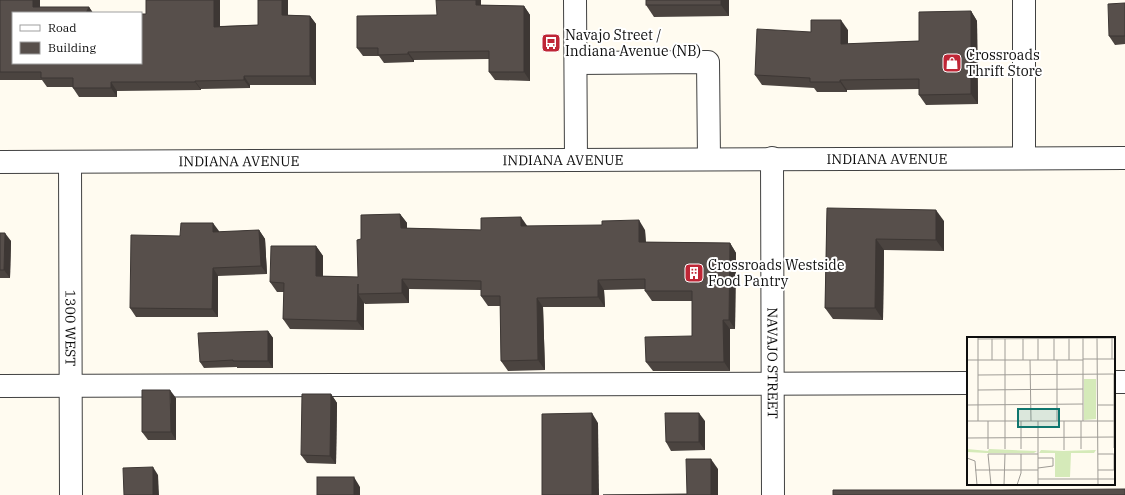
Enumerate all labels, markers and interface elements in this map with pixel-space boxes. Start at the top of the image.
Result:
legend [12,12,142,64]
text: Road [48,20,77,35]
place label: Navajo Street / Indiana Avenue (NB) [565,26,701,60]
bus stop icon: Navajo Street / Indiana Avenue (NB) [540,32,562,54]
text: Building [48,40,96,55]
place label: Crossroads Thrift Store [966,46,1042,80]
shop icon: Crossroads Thrift Store [941,52,963,74]
street label: INDIANA AVENUE [826,150,948,168]
street label: INDIANA AVENUE [502,151,624,169]
street label: INDIANA AVENUE [178,152,300,170]
place label: Crossroads Westside Food Pantry [708,256,844,290]
building icon: Crossroads Westside Food Pantry [683,262,705,284]
street label: 1300 WEST [61,290,80,366]
street label: NAVAJO STREET [763,307,782,419]
inset map [967,337,1115,485]

